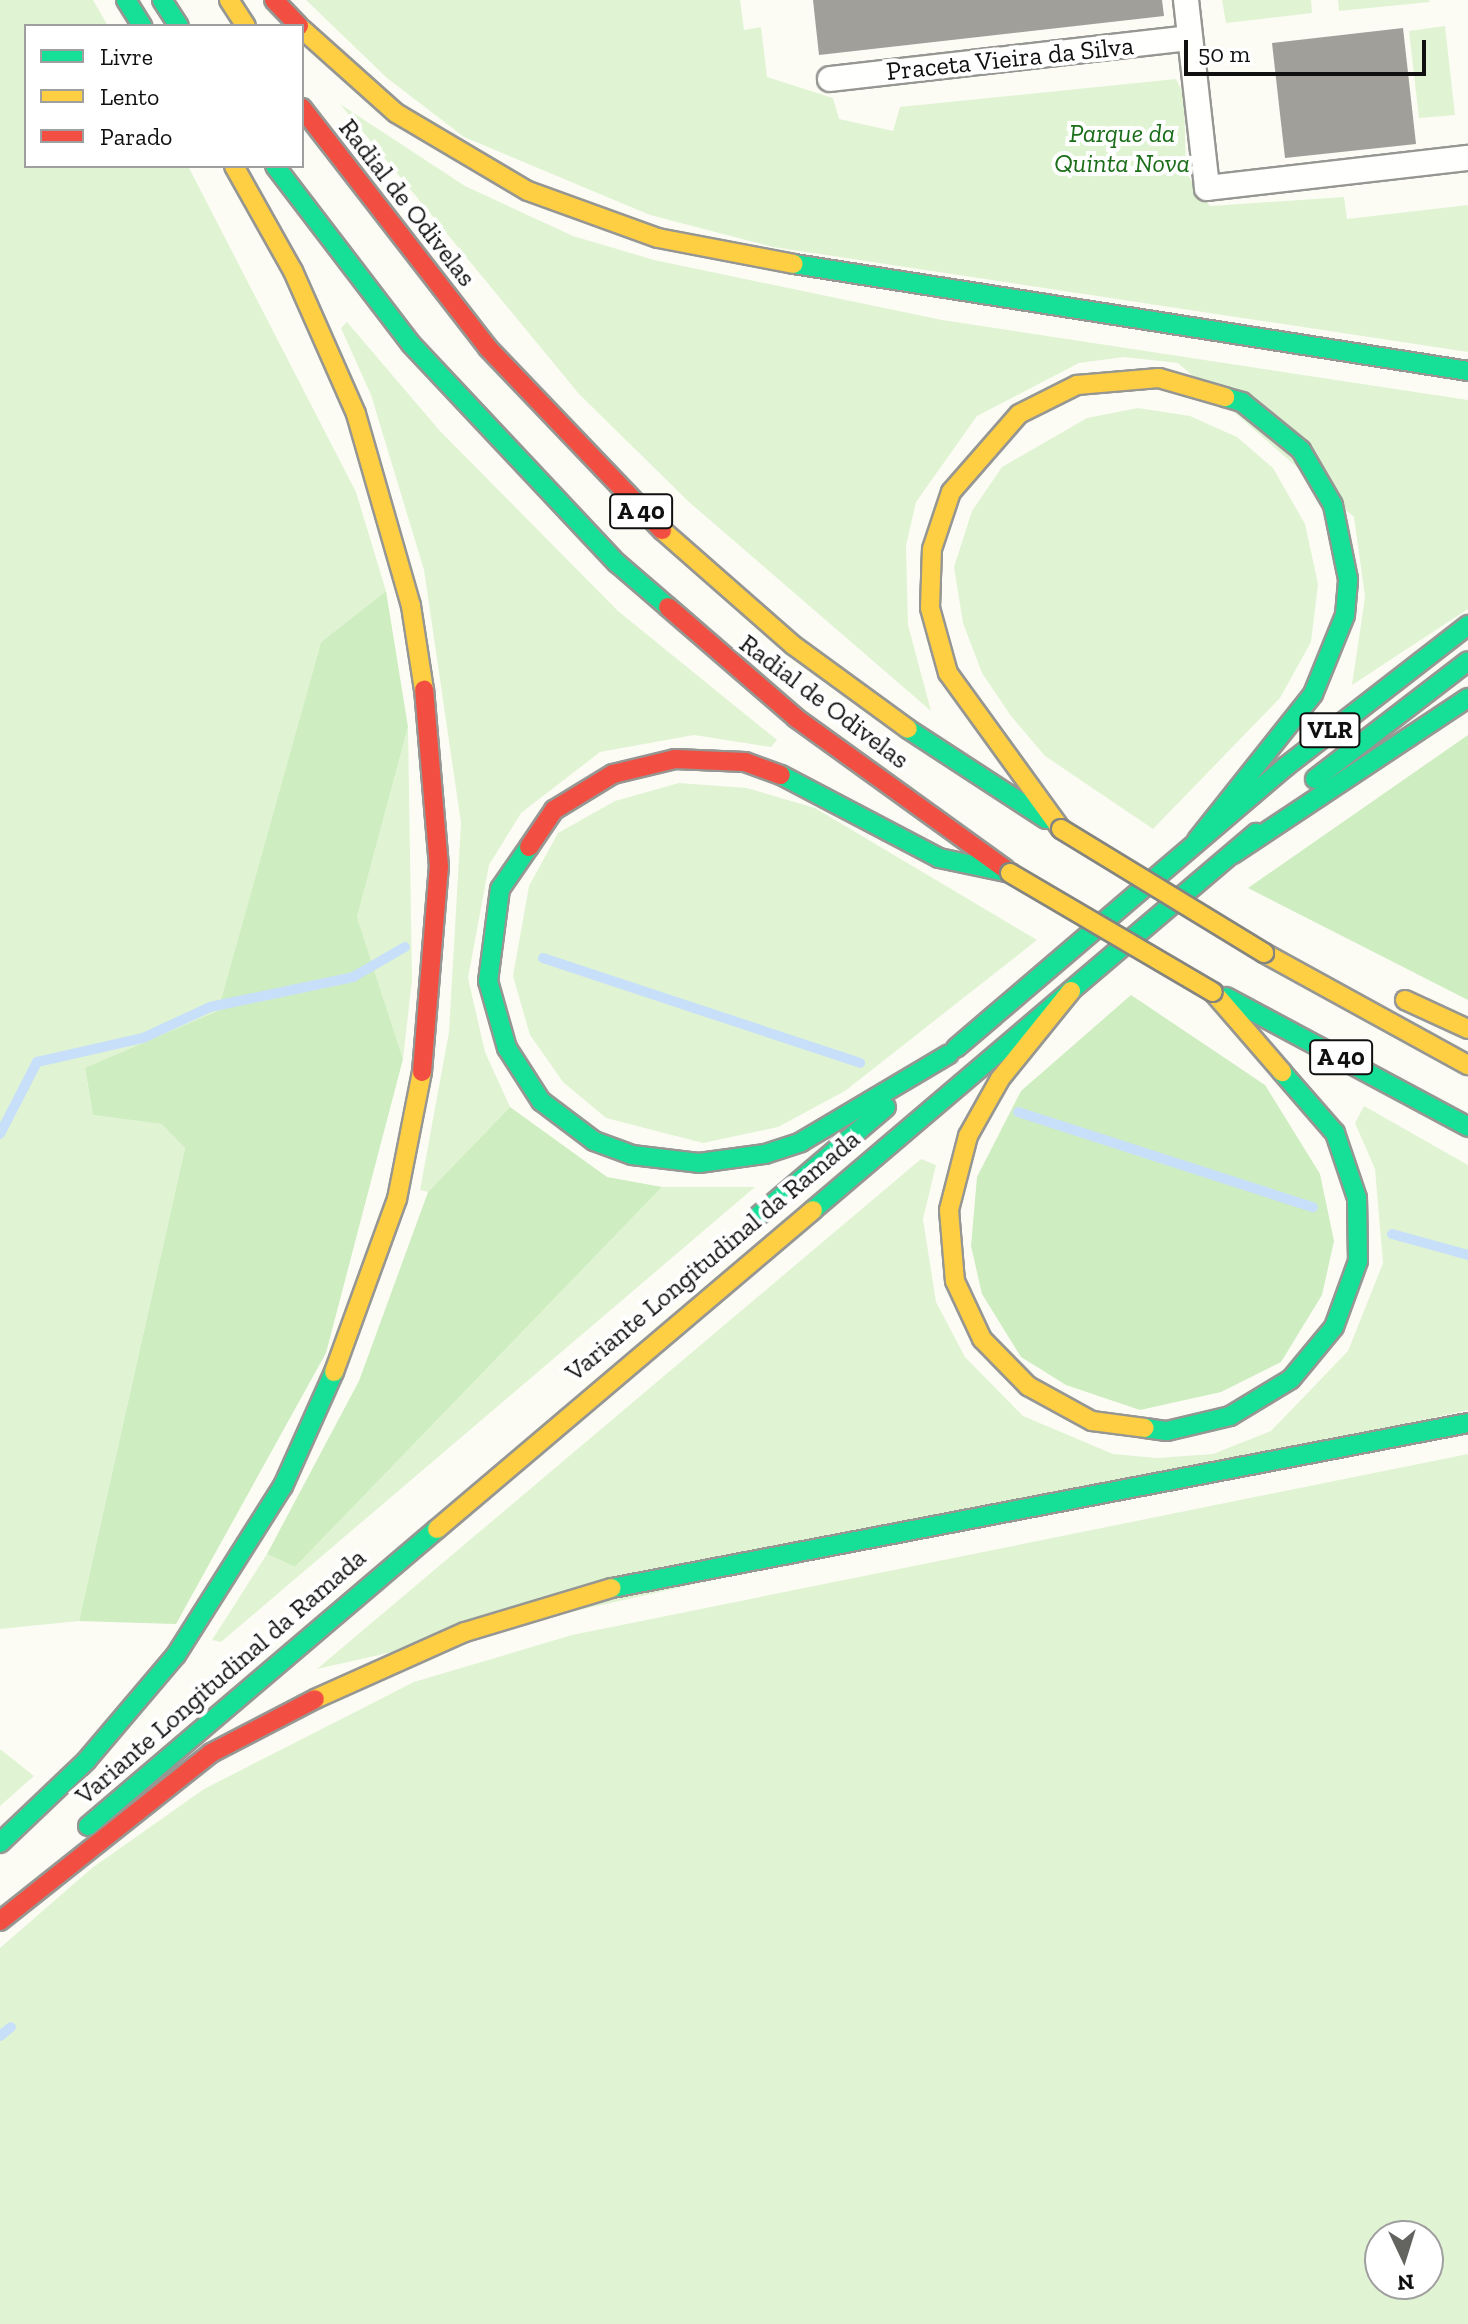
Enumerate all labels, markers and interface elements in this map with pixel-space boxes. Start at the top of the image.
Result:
legend [24,24,304,168]
scale bar [1188,24,1430,74]
street label: Praceta Vieira da Silva [884,30,1136,88]
text: 50 m [1198,39,1250,68]
text: Livre [100,42,153,71]
text: Lento [100,82,159,111]
street label: Radial de Odivelas [332,113,482,293]
park label: Parque da Quinta Nova [1054,118,1190,180]
text: Parado [100,122,172,151]
road number: A 40 [607,491,675,531]
street label: Radial de Odivelas [733,628,915,776]
road number: VLR [1298,710,1362,750]
road number: A 40 [1307,1037,1375,1077]
street label: Variante Longitudinal da Ramada [560,1124,866,1388]
street label: Variante Longitudinal da Ramada [70,1542,372,1812]
north arrow [1364,2220,1444,2300]
text: N [1396,2268,1415,2296]

